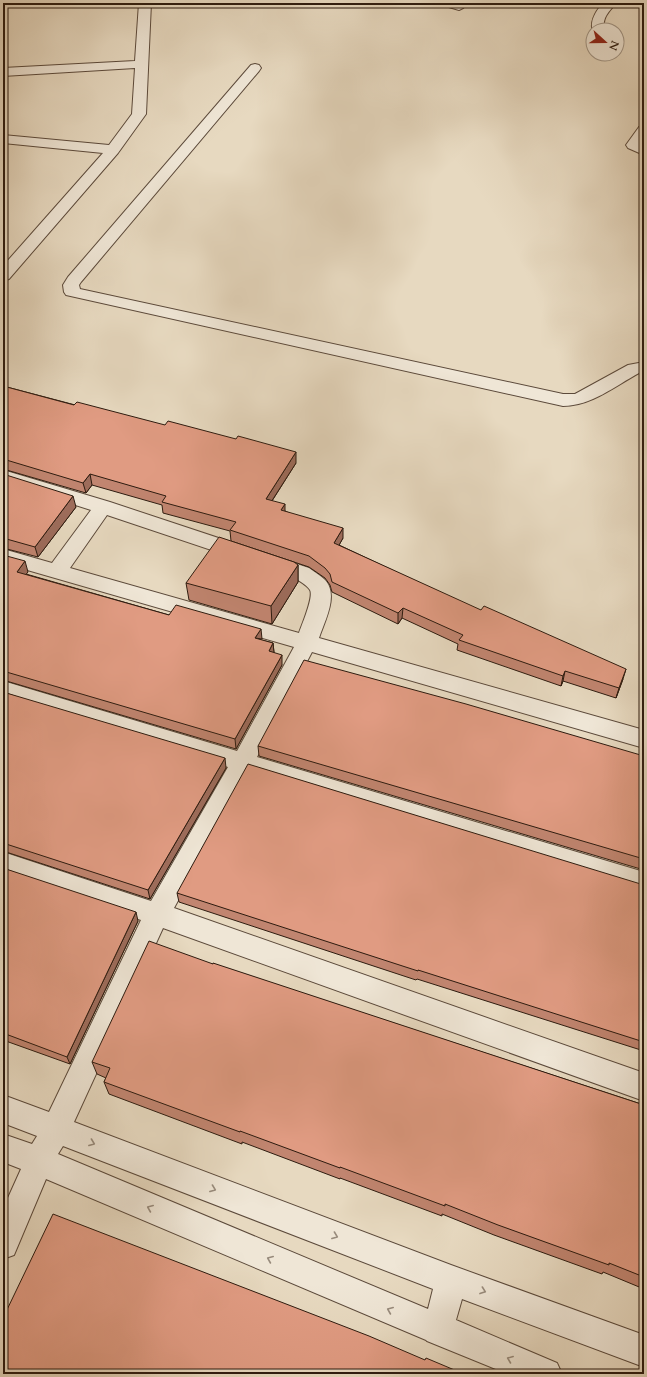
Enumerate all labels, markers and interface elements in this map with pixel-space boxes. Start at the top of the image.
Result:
north arrow [585,22,625,62]
text: N [605,38,623,53]
one-way arrow [88,1138,95,1146]
one-way arrow [210,1185,217,1193]
one-way arrow [147,1205,154,1213]
one-way arrow [331,1231,338,1239]
one-way arrow [267,1256,275,1264]
one-way arrow [479,1287,486,1295]
one-way arrow [386,1306,393,1314]
one-way arrow [507,1356,514,1364]

